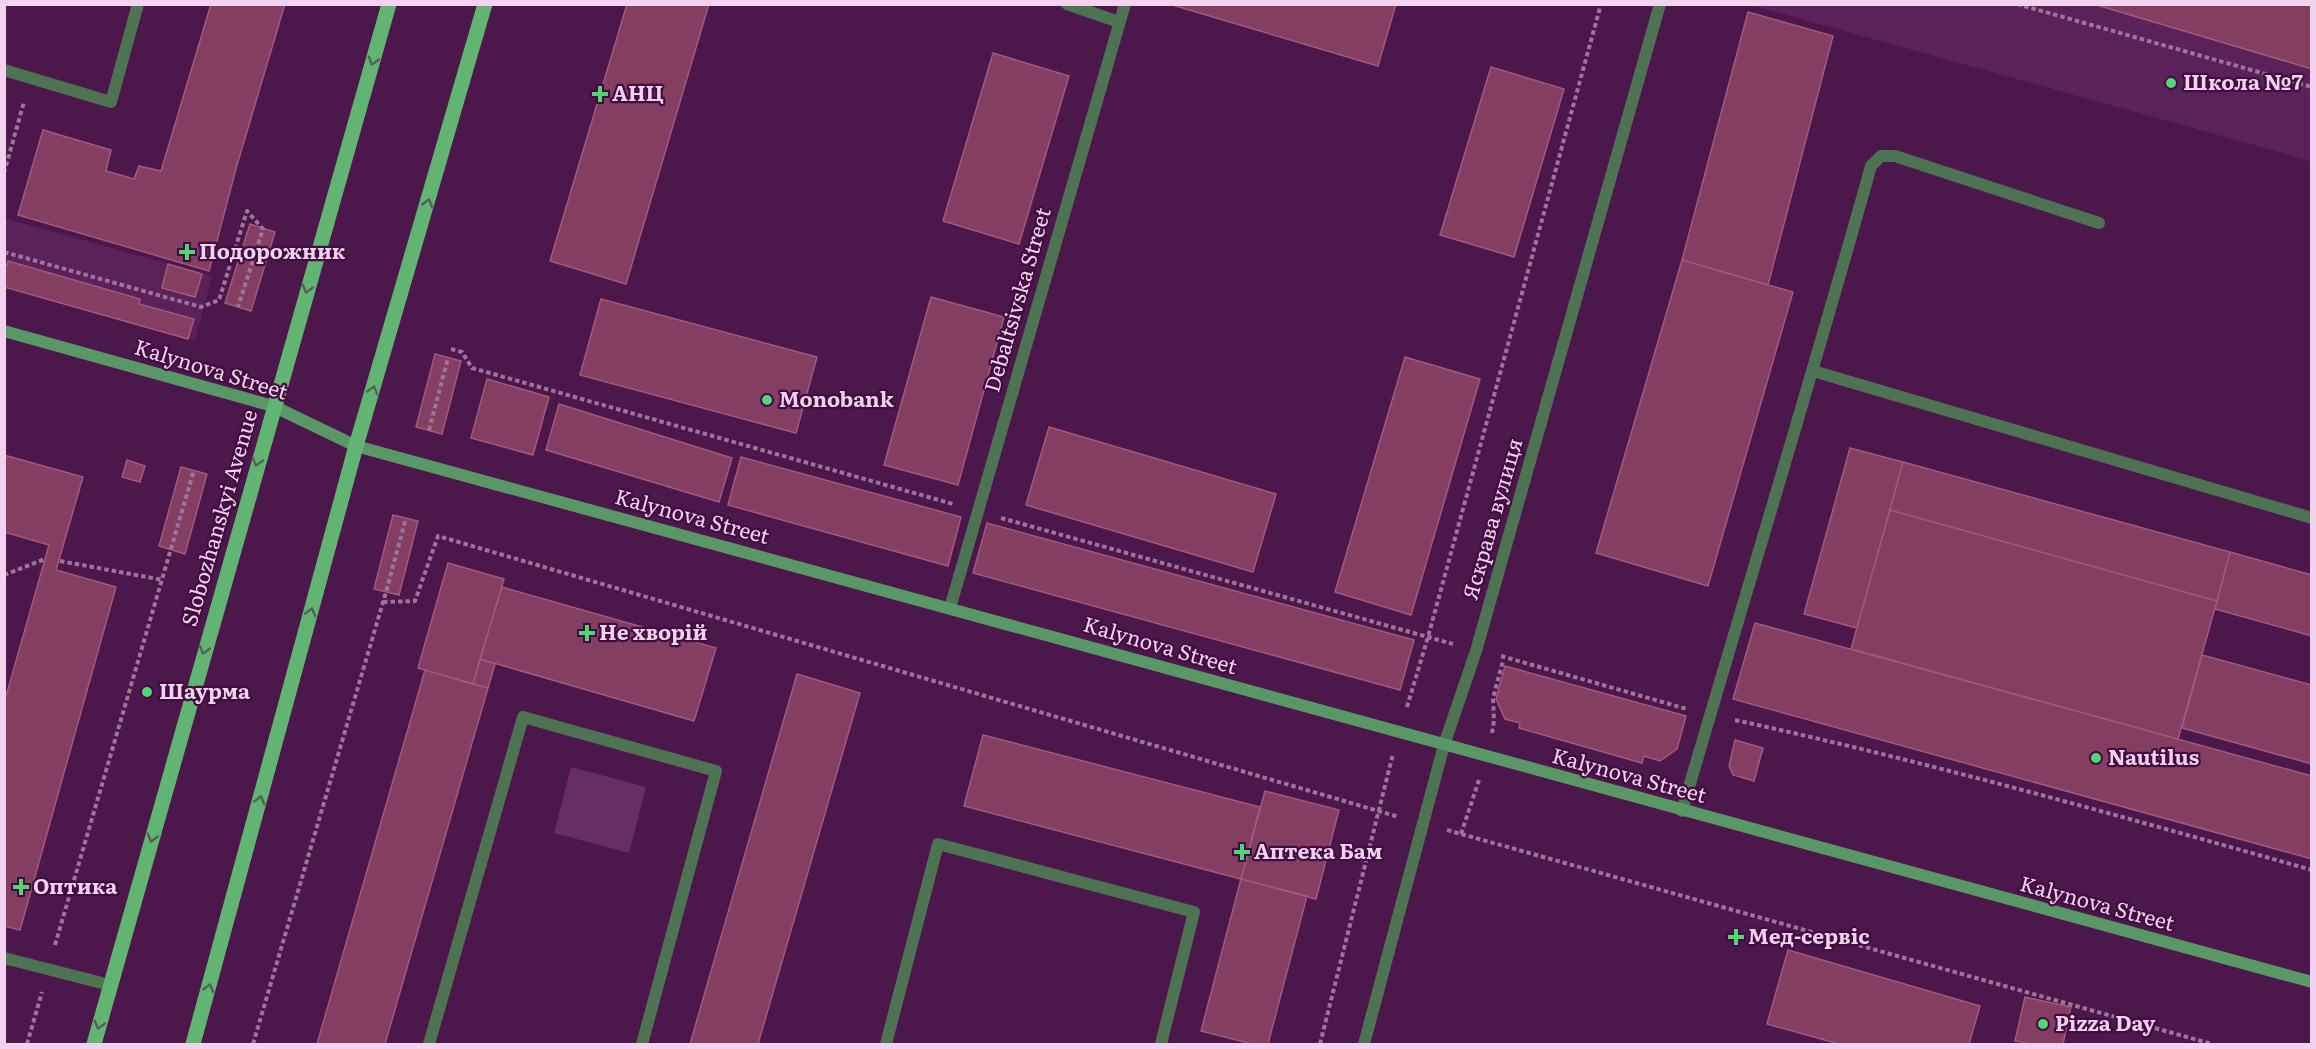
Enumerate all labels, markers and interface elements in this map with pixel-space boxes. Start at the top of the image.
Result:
one-way arrow [367,56,380,66]
place label: Школа №7 [2183,65,2303,96]
place label: АНЦ [612,76,664,107]
marker: Школа №7 [2164,76,2178,90]
marker: АНЦ [593,87,607,101]
one-way arrow [420,198,433,208]
street label: Debaltsivska Street [974,203,1057,395]
place label: Подорожник [199,234,346,265]
marker: Подорожник [180,245,194,259]
one-way arrow [302,283,314,293]
street label: Kalynova Street [131,330,293,406]
place label: Monobank [779,382,895,413]
one-way arrow [366,385,378,396]
marker: Monobank [760,393,774,407]
street label: Slobozhanskyi Avenue [172,405,263,629]
street label: Яскрава вулиця [1453,434,1528,603]
one-way arrow [252,457,265,467]
street label: Kalynova Street [612,479,774,550]
one-way arrow [304,607,316,618]
street label: Kalynova Street [1080,607,1242,681]
place label: Не хворій [599,615,707,646]
marker: Не хворій [580,626,594,640]
one-way arrow [199,645,212,655]
place label: Шаурма [159,674,251,705]
marker: Шаурма [140,685,154,699]
street label: Kalynova Street [1549,738,1711,809]
place label: Nautilus [2108,740,2199,771]
marker: Nautilus [2089,751,2103,765]
one-way arrow [253,795,265,806]
one-way arrow [146,832,159,842]
place label: Аптека Бам [1254,834,1382,865]
marker: Аптека Бам [1235,845,1249,859]
street label: Kalynova Street [2017,866,2179,937]
place label: Оптика [33,869,118,900]
marker: Оптика [14,880,28,894]
place label: Мед-сервіс [1748,919,1870,950]
marker: Мед-сервіс [1729,930,1743,944]
one-way arrow [202,983,214,994]
place label: Pizza Day [2055,1006,2155,1037]
marker: Pizza Day [2036,1017,2050,1031]
one-way arrow [94,1019,106,1030]

